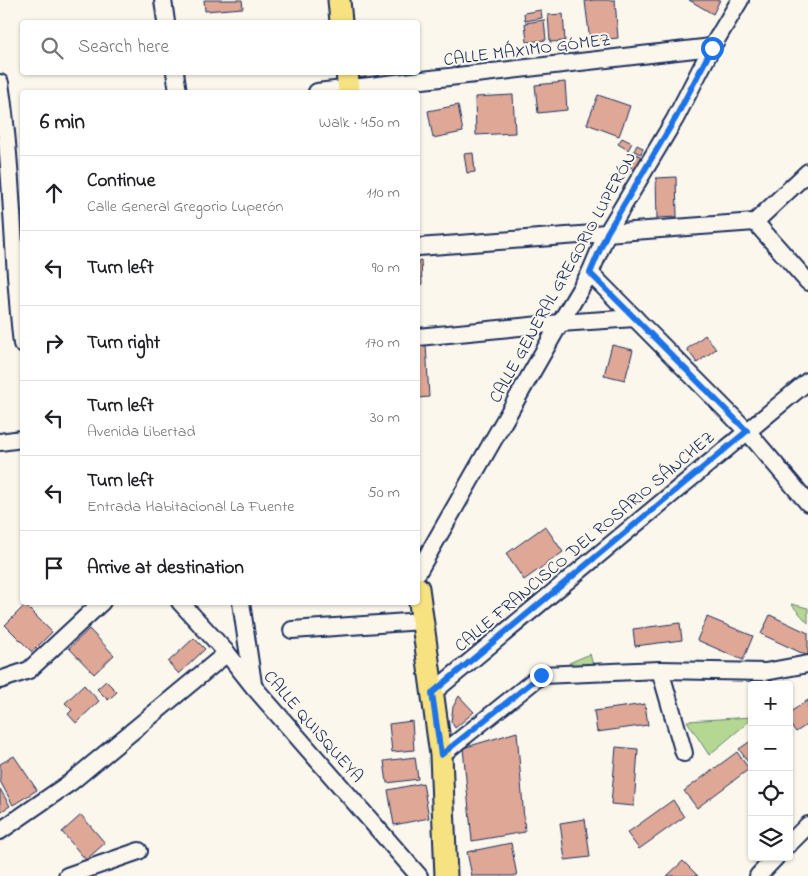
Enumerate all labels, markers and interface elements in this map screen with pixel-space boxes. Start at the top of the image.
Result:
search box [20,20,420,75]
street label: CALLE MÁXIMO GÓMEZ [442,28,612,74]
icon: search [38,34,66,62]
text: Search here [78,34,169,61]
route start [701,37,724,60]
text: 6 min [40,108,85,138]
text: Walk · 450 m [319,111,400,135]
street label: CALLE GENERAL GREGORIO LUPERÓN [484,148,644,408]
text: Continue [87,168,155,195]
icon: ahead [40,179,68,207]
text: 110 m [366,181,400,205]
text: Calle General Gregorio Luperón [87,195,283,219]
icon: left [40,254,68,282]
text: Turn left [87,255,154,282]
text: 90 m [372,256,400,280]
icon: right [40,329,68,357]
text: Turn right [87,330,160,357]
text: 170 m [365,331,400,355]
text: Turn left [87,393,154,420]
icon: left [40,404,68,432]
text: 30 m [370,406,400,430]
text: Avenida Libertad [87,420,195,444]
street label: CALLE FRANCISCO DEL ROSARIO SÁNCHEZ [450,426,721,659]
text: Turn left [87,468,154,495]
icon: left [40,479,68,507]
text: 50 m [368,481,400,505]
text: Entrada Habitacional La Fuente [87,495,295,519]
icon: arrive [40,554,68,582]
text: Arrive at destination [87,555,244,582]
route end [530,664,553,687]
street label: CALLE QUISQUEYA [256,665,369,789]
map controls [748,681,793,861]
button: + [748,681,793,726]
button: − [748,726,793,771]
button: locate [748,771,793,816]
button: layers [748,816,793,861]

